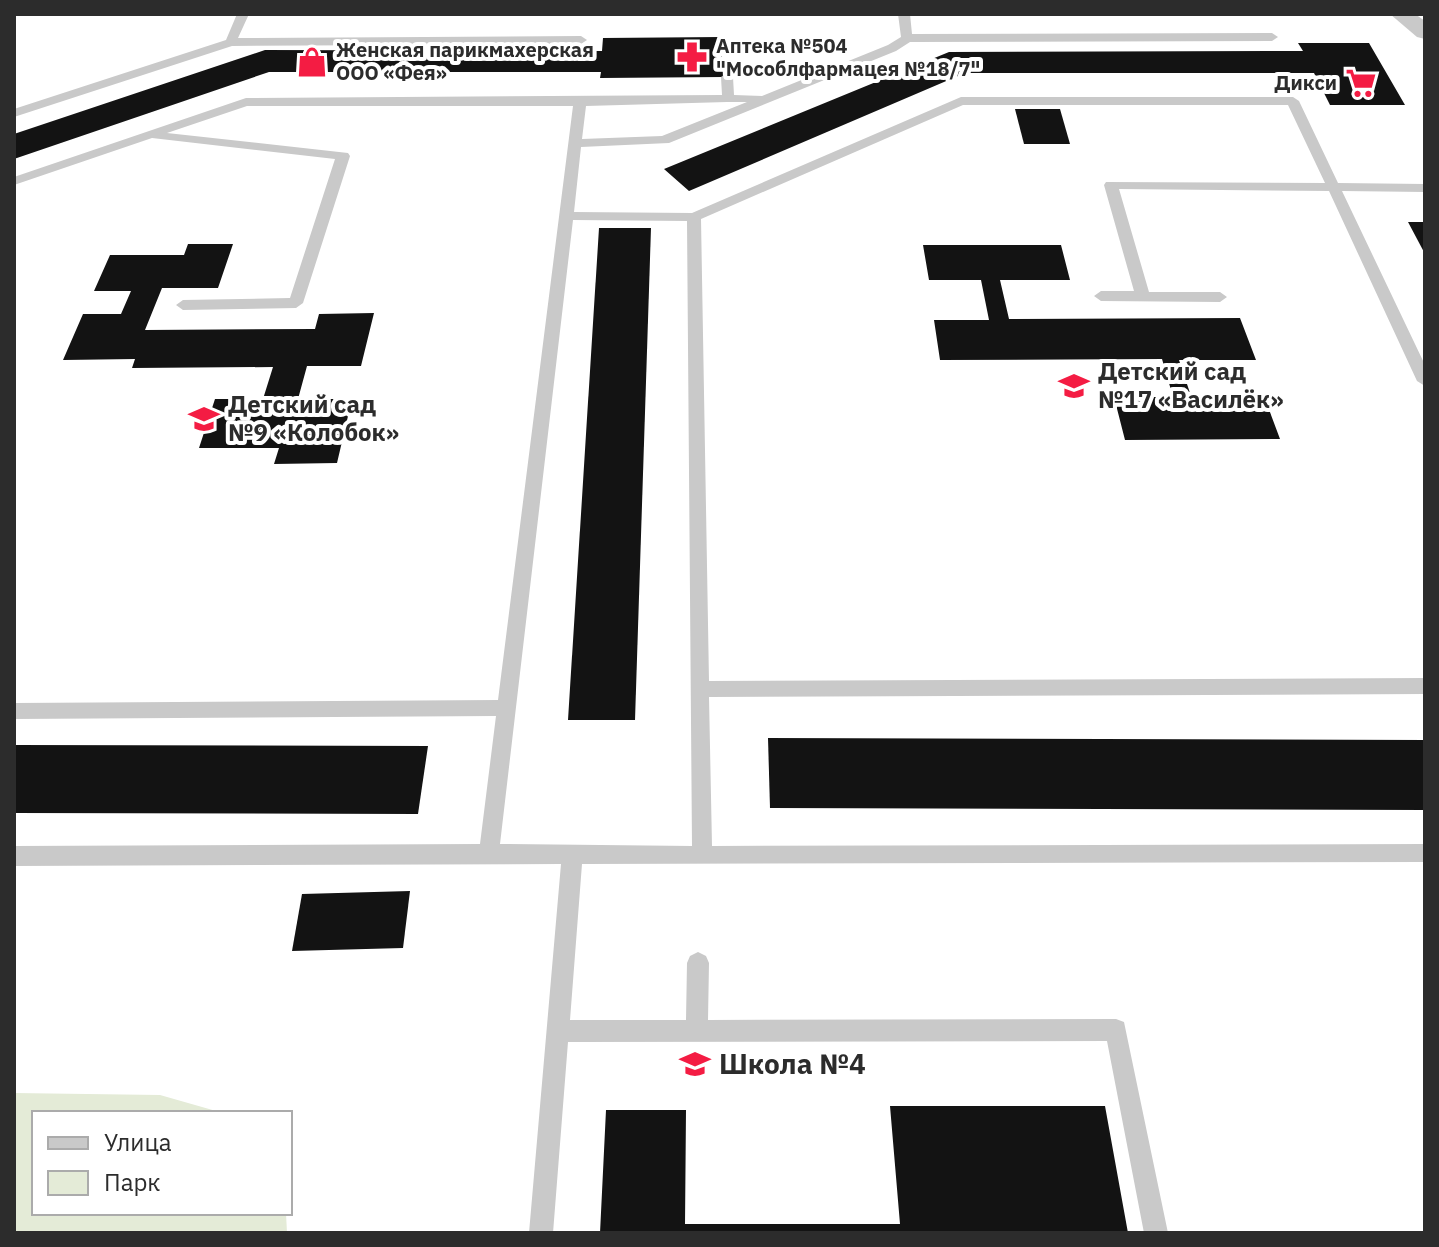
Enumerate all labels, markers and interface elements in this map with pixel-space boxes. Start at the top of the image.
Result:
place label: Аптека №504 "Мособлфармацея №18/7" [716,32,980,82]
place label: Женская парикмахерская ООО «Фея» [336,36,594,86]
pharmacy icon: Аптека №504 "Мособлфармацея №18/7" [675,40,709,74]
shop icon: Женская парикмахерская ООО «Фея» [295,45,329,79]
supermarket icon: Дикси [1344,66,1378,100]
place label: Дикси [1274,69,1337,96]
place label: Детский сад №17 «Василёк» [1098,355,1284,415]
school or university icon: Детский сад №17 «Василёк» [1057,369,1091,403]
place label: Детский сад №9 «Колобок» [228,388,399,448]
school or university icon: Детский сад №9 «Колобок» [187,402,221,436]
place label: Школа №4 [719,1045,866,1082]
school or university icon: Школа №4 [678,1047,712,1081]
legend [32,1111,292,1215]
text: Улица [104,1126,172,1158]
text: Парк [104,1166,161,1198]

